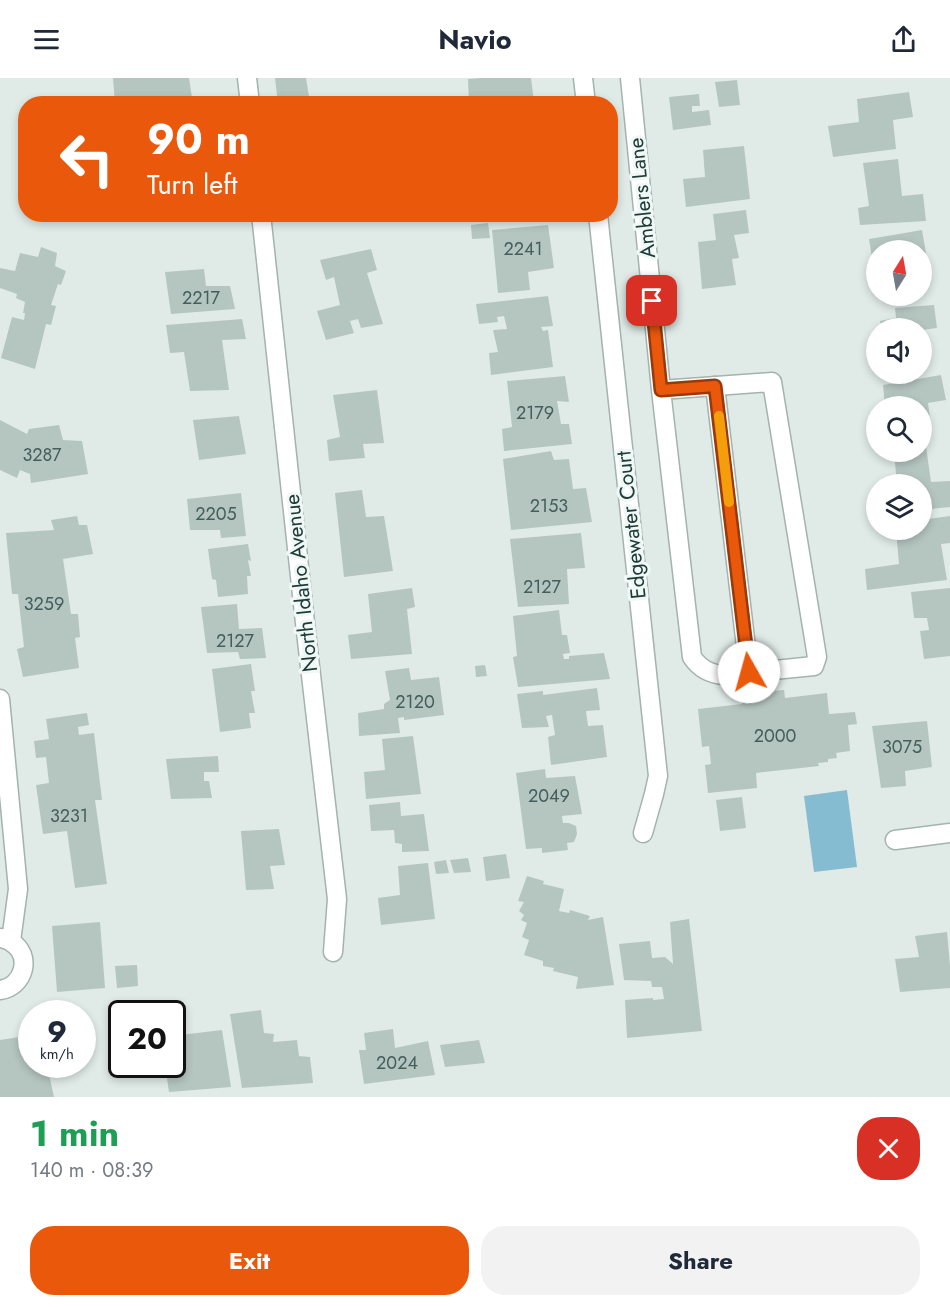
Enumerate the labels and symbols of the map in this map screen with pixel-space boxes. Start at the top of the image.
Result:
street label: Amblers Lane [621,136,663,260]
house number: 2241 [503,236,543,262]
north arrow [866,240,932,306]
pin [626,275,677,326]
house number: 2217 [182,285,221,311]
house number: 2179 [516,400,554,426]
house number: 3287 [22,442,62,468]
street label: Edgewater Court [608,449,654,601]
street label: North Idaho Avenue [277,492,325,673]
house number: 2153 [530,493,568,519]
house number: 2205 [195,501,237,527]
house number: 2127 [523,574,562,600]
house number: 3259 [24,591,64,617]
house number: 2127 [216,628,255,654]
position arrow [717,640,781,704]
house number: 2120 [395,689,435,715]
house number: 2000 [754,723,797,749]
house number: 3075 [882,734,922,760]
house number: 2049 [528,783,570,809]
house number: 3231 [50,803,88,829]
speed limit sign: 20 [108,1000,186,1078]
house number: 2024 [376,1050,418,1076]

